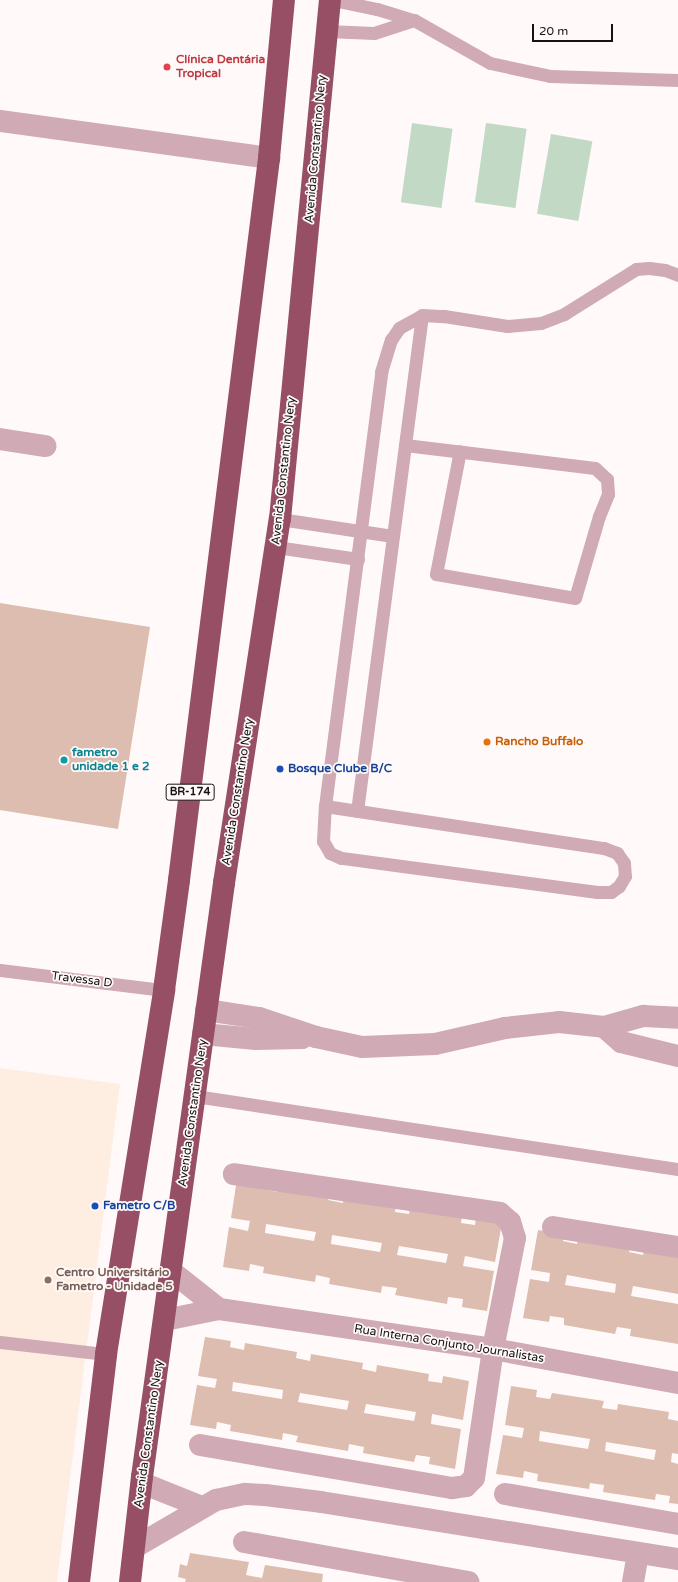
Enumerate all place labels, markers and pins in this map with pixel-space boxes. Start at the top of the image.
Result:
place label: Clínica Dentária Tropical [176,53,265,81]
marker: Clínica Dentária Tropical [161,61,173,73]
place label: Rancho Buffalo [495,735,583,749]
marker: Rancho Buffalo [482,737,492,747]
place label: fametro unidade 1 e 2 [72,746,150,774]
marker: fametro unidade 1 e 2 [59,755,69,765]
place label: Bosque Clube B/C [288,762,392,776]
marker: Bosque Clube B/C [275,764,285,774]
place label: Fametro C/B [103,1199,175,1213]
marker: Fametro C/B [90,1201,100,1211]
place label: Centro Universitário Fametro - Unidade 5 [56,1266,173,1294]
marker: Centro Universitário Fametro - Unidade 5 [43,1275,53,1285]

